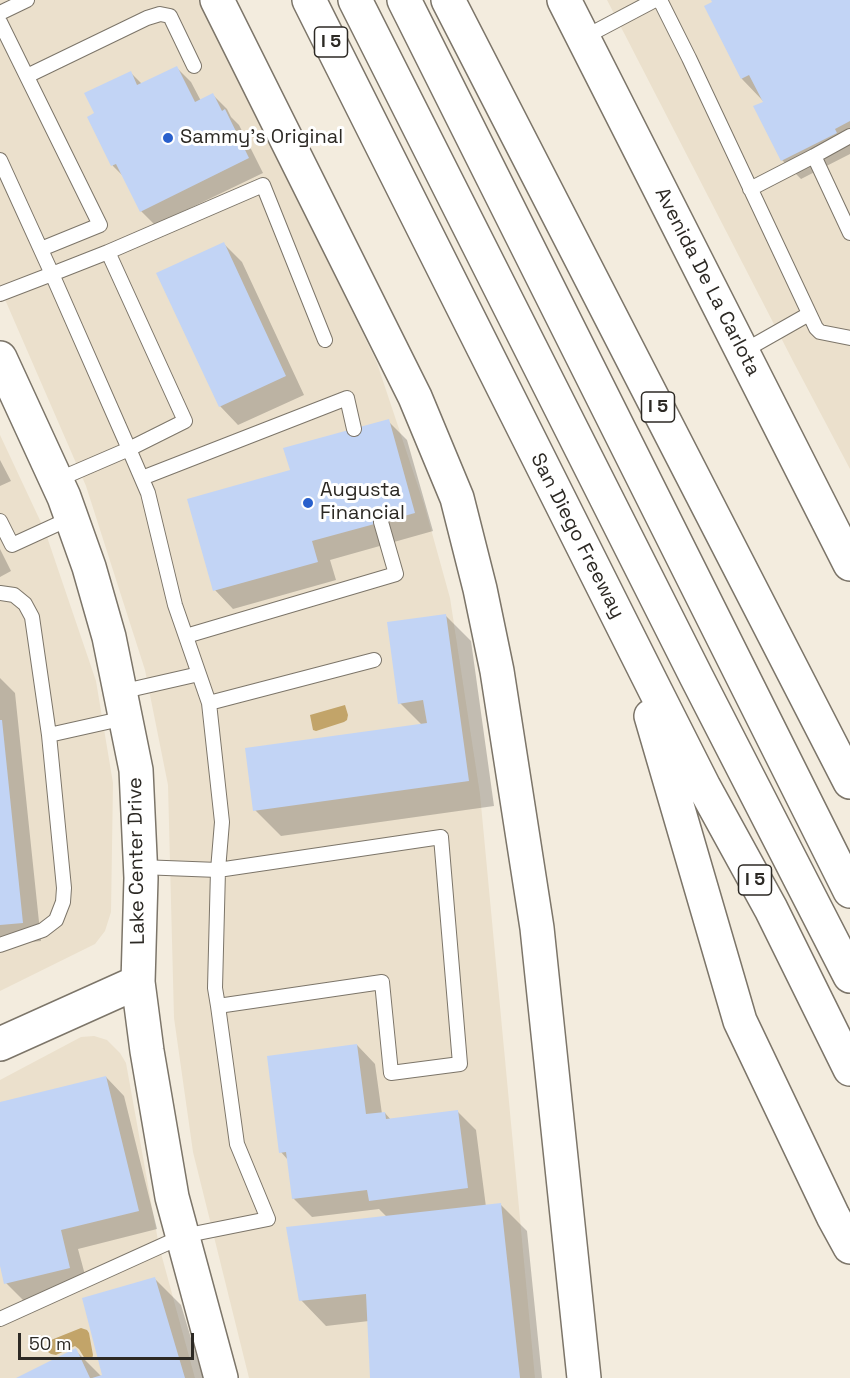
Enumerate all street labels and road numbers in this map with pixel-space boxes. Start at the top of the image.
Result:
road number: I 5 [314,27,348,57]
street label: Avenida De La Carlota [649,184,765,380]
road number: I 5 [642,392,674,422]
street label: San Diego Freeway [525,449,629,623]
street label: Lake Center Drive [124,777,150,945]
road number: I 5 [738,865,771,895]

